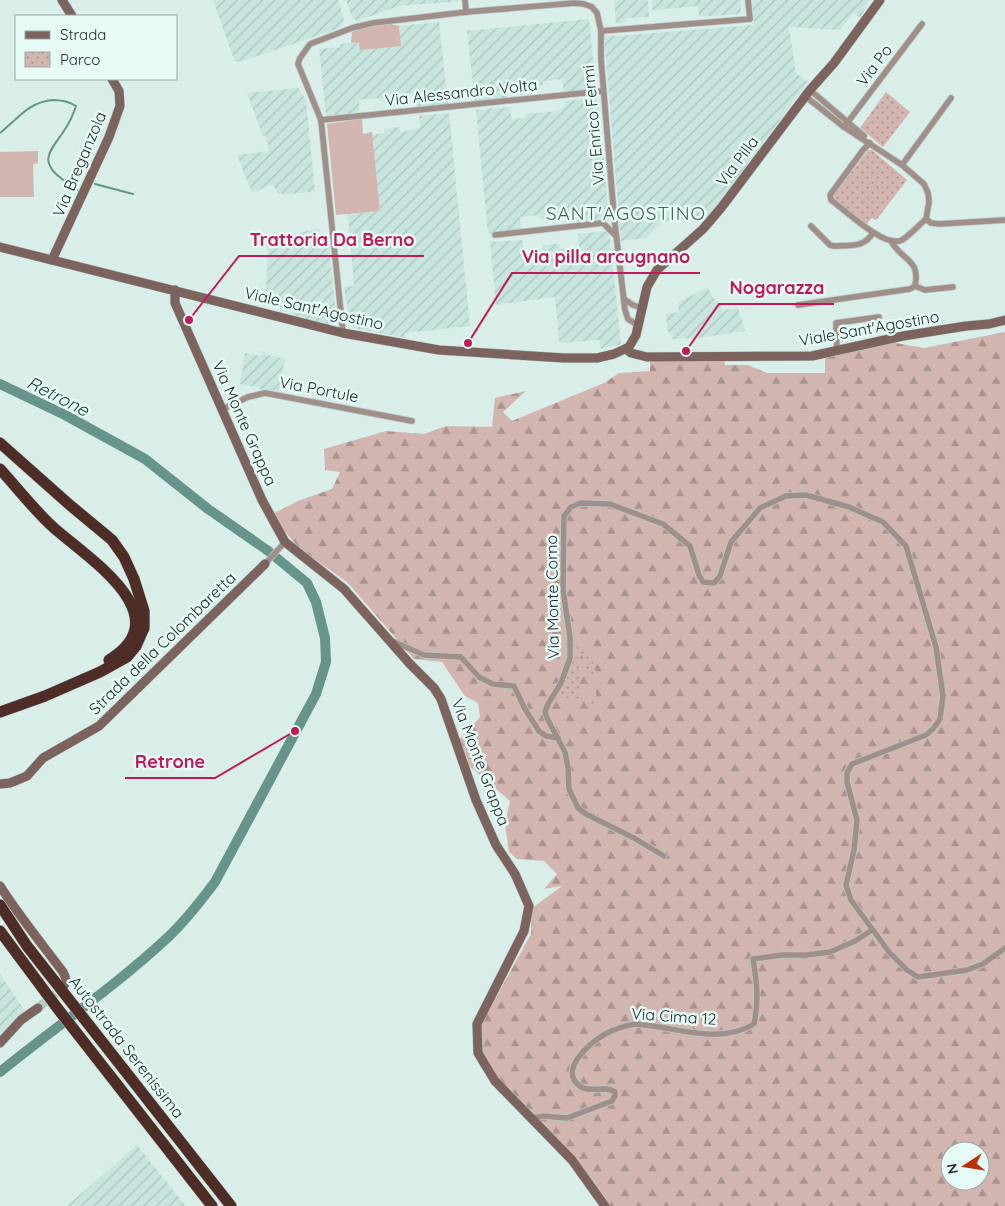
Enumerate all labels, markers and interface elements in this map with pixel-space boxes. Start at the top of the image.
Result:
legend [15,15,178,80]
text: Strada [60,25,106,44]
street label: Via Po [852,40,896,90]
text: Parco [60,50,100,69]
street label: Via Enrico Fermi [578,64,608,186]
street label: Via Alessandro Volta [384,74,538,110]
street label: Via Breganzola [48,108,110,220]
street label: Via Pilla [712,132,762,190]
district label: SANT'AGOSTINO [546,201,706,225]
callout: Trattoria Da Berno [239,223,424,256]
text: Trattoria Da Berno [250,228,414,251]
callout: Via pilla arcugnano [512,240,700,273]
text: Via pilla arcugnano [522,245,690,268]
callout: Nogarazza [719,271,834,304]
text: Nogarazza [730,276,824,299]
street label: Viale Sant'Agostino [243,282,385,334]
street label: Viale Sant'Agostino [797,306,941,350]
street label: Via Monte Grappa [208,357,282,489]
water label: Retrone [23,371,93,422]
street label: Via Portule [278,372,360,406]
street label: Via Monte Corno [541,535,563,659]
street label: Strada della Colombaretta [84,567,240,719]
street label: Via Monte Grappa [447,695,515,829]
callout: Retrone [125,745,215,778]
text: Retrone [135,750,205,773]
street label: Autostrada Serenissima [65,972,189,1122]
street label: Via Cima 12 [631,1003,717,1029]
north arrow [940,1141,990,1191]
text: N [942,1162,962,1176]

